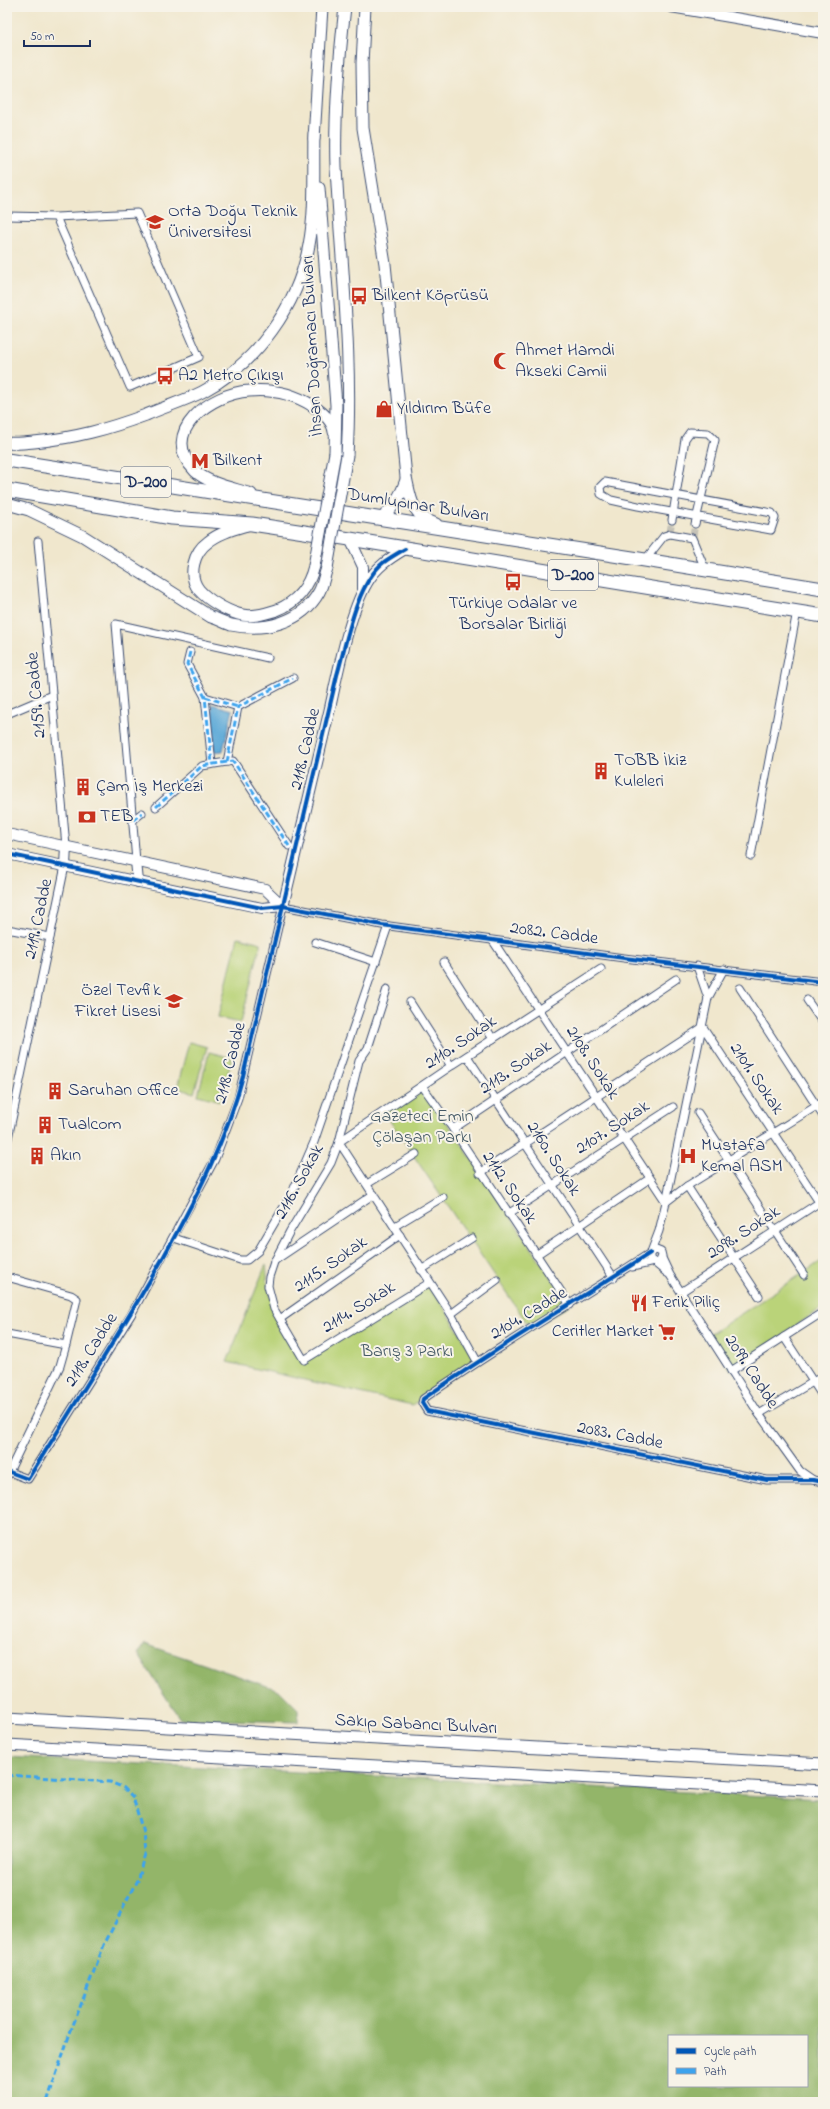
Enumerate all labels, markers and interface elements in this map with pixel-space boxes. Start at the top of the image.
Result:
scale bar [24,22,90,48]
text: 50 m [30,28,54,46]
place label: Orta Doğu Teknik Üniversitesi [168,199,297,246]
school or university icon: Orta Doğu Teknik Üniversitesi [145,212,165,232]
street label: İhsan Doğramacı Bulvarı [295,255,332,437]
place label: Bilkent Köprüsü [371,283,489,309]
bus stop icon: Bilkent Köprüsü [349,286,369,306]
place label: Ahmet Hamdi Akseki Camii [515,338,615,385]
mosque icon: Ahmet Hamdi Akseki Camii [492,351,512,371]
place label: A2 Metro Çıkışı [178,363,284,389]
bus stop icon: A2 Metro Çıkışı [155,366,175,386]
place label: Yıldırım Büfe [397,396,492,422]
shop icon: Yıldırım Büfe [374,399,394,419]
place label: Bilkent [212,448,262,474]
metro station icon: Bilkent [190,451,210,471]
road number: D-200 [121,467,171,497]
street label: Dumlupınar Bulvarı [344,482,491,530]
road number: D-200 [548,560,598,590]
bus stop icon: Türkiye Odalar ve Borsalar Birliği [503,572,523,592]
place label: Türkiye Odalar ve Borsalar Birliği [449,591,578,639]
street label: 2159. Cadde [20,650,54,739]
street label: 2118. Cadde [284,705,328,792]
place label: TOBB İkiz Kuleleri [614,748,687,795]
building icon: TOBB İkiz Kuleleri [591,761,611,781]
place label: Çam İş Merkezi [96,774,203,800]
building icon: Çam İş Merkezi [73,777,93,797]
place label: TEB [100,804,133,830]
bank icon: TEB [77,807,97,827]
street label: 2119. Cadde [18,875,60,962]
street label: 2082. Cadde [508,916,600,952]
place label: Özel Tevfik Fikret Lisesi [73,978,161,1025]
school or university icon: Özel Tevfik Fikret Lisesi [164,991,184,1011]
street label: 2110. Sokak [420,1009,502,1077]
street label: 2118. Cadde [208,1019,254,1107]
street label: 2108. Sokak [558,1021,626,1105]
street label: 2113. Sokak [475,1034,557,1102]
street label: 2101. Sokak [722,1038,790,1120]
place label: Saruhan Office [68,1078,179,1104]
building icon: Saruhan Office [45,1081,65,1101]
street label: 2107. Sokak [571,1094,655,1162]
park label: Gazeteci Emin Çölaşan Parkı [370,1104,474,1151]
place label: Tualcom [58,1112,122,1138]
building icon: Tualcom [35,1115,55,1135]
street label: 2160. Sokak [519,1117,587,1202]
place label: Mustafa Kemal ASM [701,1133,783,1180]
street label: 2116. Sokak [269,1140,331,1224]
place label: Akın [50,1143,81,1169]
building icon: Akın [27,1146,47,1166]
street label: 2112. Sokak [475,1146,543,1230]
hospital icon: Mustafa Kemal ASM [678,1146,698,1166]
street label: 2098. Sokak [702,1199,786,1266]
street label: 2115. Sokak [289,1230,373,1300]
street label: 2114. Sokak [317,1275,401,1341]
street label: 2104. Cadde [485,1280,573,1347]
place label: Ferik Piliç [651,1290,720,1316]
restaurant icon: Ferik Piliç [629,1293,649,1313]
street label: 2118. Cadde [59,1307,126,1392]
place label: Ceritler Market [552,1319,654,1345]
supermarket icon: Ceritler Market [657,1322,677,1342]
street label: 2099. Cadde [717,1330,785,1415]
park label: Barış 3 Parkı [360,1339,453,1365]
street label: 2083. Cadde [575,1415,666,1457]
street label: Sakıp Sabancı Bulvarı [334,1708,498,1742]
legend [668,2035,808,2087]
text: Cycle path [704,2043,756,2062]
text: Path [704,2063,727,2081]

